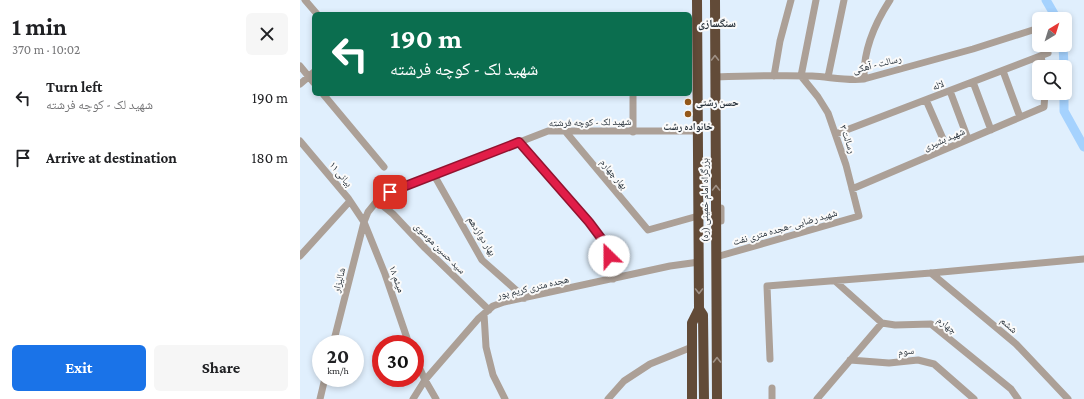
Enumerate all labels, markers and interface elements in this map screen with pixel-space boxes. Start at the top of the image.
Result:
north arrow [1032,12,1072,52]
map controls [1032,12,1072,100]
text: 1 min [12,13,67,40]
button: close [246,13,288,55]
district label: سنگسازی [698,17,736,31]
text: 190 m [390,23,462,54]
icon: left [324,28,376,80]
text: 370 m · 10:02 [12,42,80,57]
street label: رسالت - آهکی [852,53,903,76]
one-way arrow [711,55,719,61]
text: شهید لک - کوچه فرشته [390,59,538,79]
button: search [1032,60,1072,100]
street label: لاله [931,78,945,92]
text: Turn left [46,79,102,95]
icon: left [12,87,34,109]
text: 190 m [252,90,288,106]
text: شهید لک - کوچه فرشته [46,97,153,112]
marker: حسن رشتی [683,97,693,107]
place label: حسن رشتی [696,97,739,109]
marker: خانواده رشت [683,109,693,119]
street label: شهید لک - کوچه فرشته [549,116,632,129]
place label: خانواده رشت [663,121,713,133]
street label: رسالت ۳ [838,123,858,155]
street label: شهید بشیری [922,125,967,154]
icon: arrive [12,147,34,169]
text: Arrive at destination [46,150,177,166]
text: 180 m [252,150,288,166]
street label: بهار چهارم [597,157,630,193]
street label: بزرگراه امام خمینی (ره) [699,158,712,242]
street label: بیانی ۱۱ [327,159,355,190]
pin [373,175,407,209]
icon: arrive [379,181,401,203]
one-way arrow [712,185,720,191]
street label: شهید رضایی -هجده متری نفت [732,207,839,248]
street label: بهار دوازدهم [464,214,499,259]
street label: سید حسین موسوی [411,220,468,277]
position arrow [588,235,630,277]
street label: میثم ۱۸ [385,264,407,295]
street label: شالیزار [330,266,348,295]
street label: هجده متری کریم پور [495,273,570,303]
one-way arrow [695,288,703,294]
street label: چهارم [934,314,959,338]
street label: ششم [997,315,1020,337]
speed limit sign: 30 [372,335,424,387]
button: Exit [12,345,146,391]
button: Share [154,345,288,391]
text: 20 [327,345,349,367]
street label: سوم [897,345,915,359]
one-way arrow [713,357,721,363]
text: km/h [327,365,349,376]

